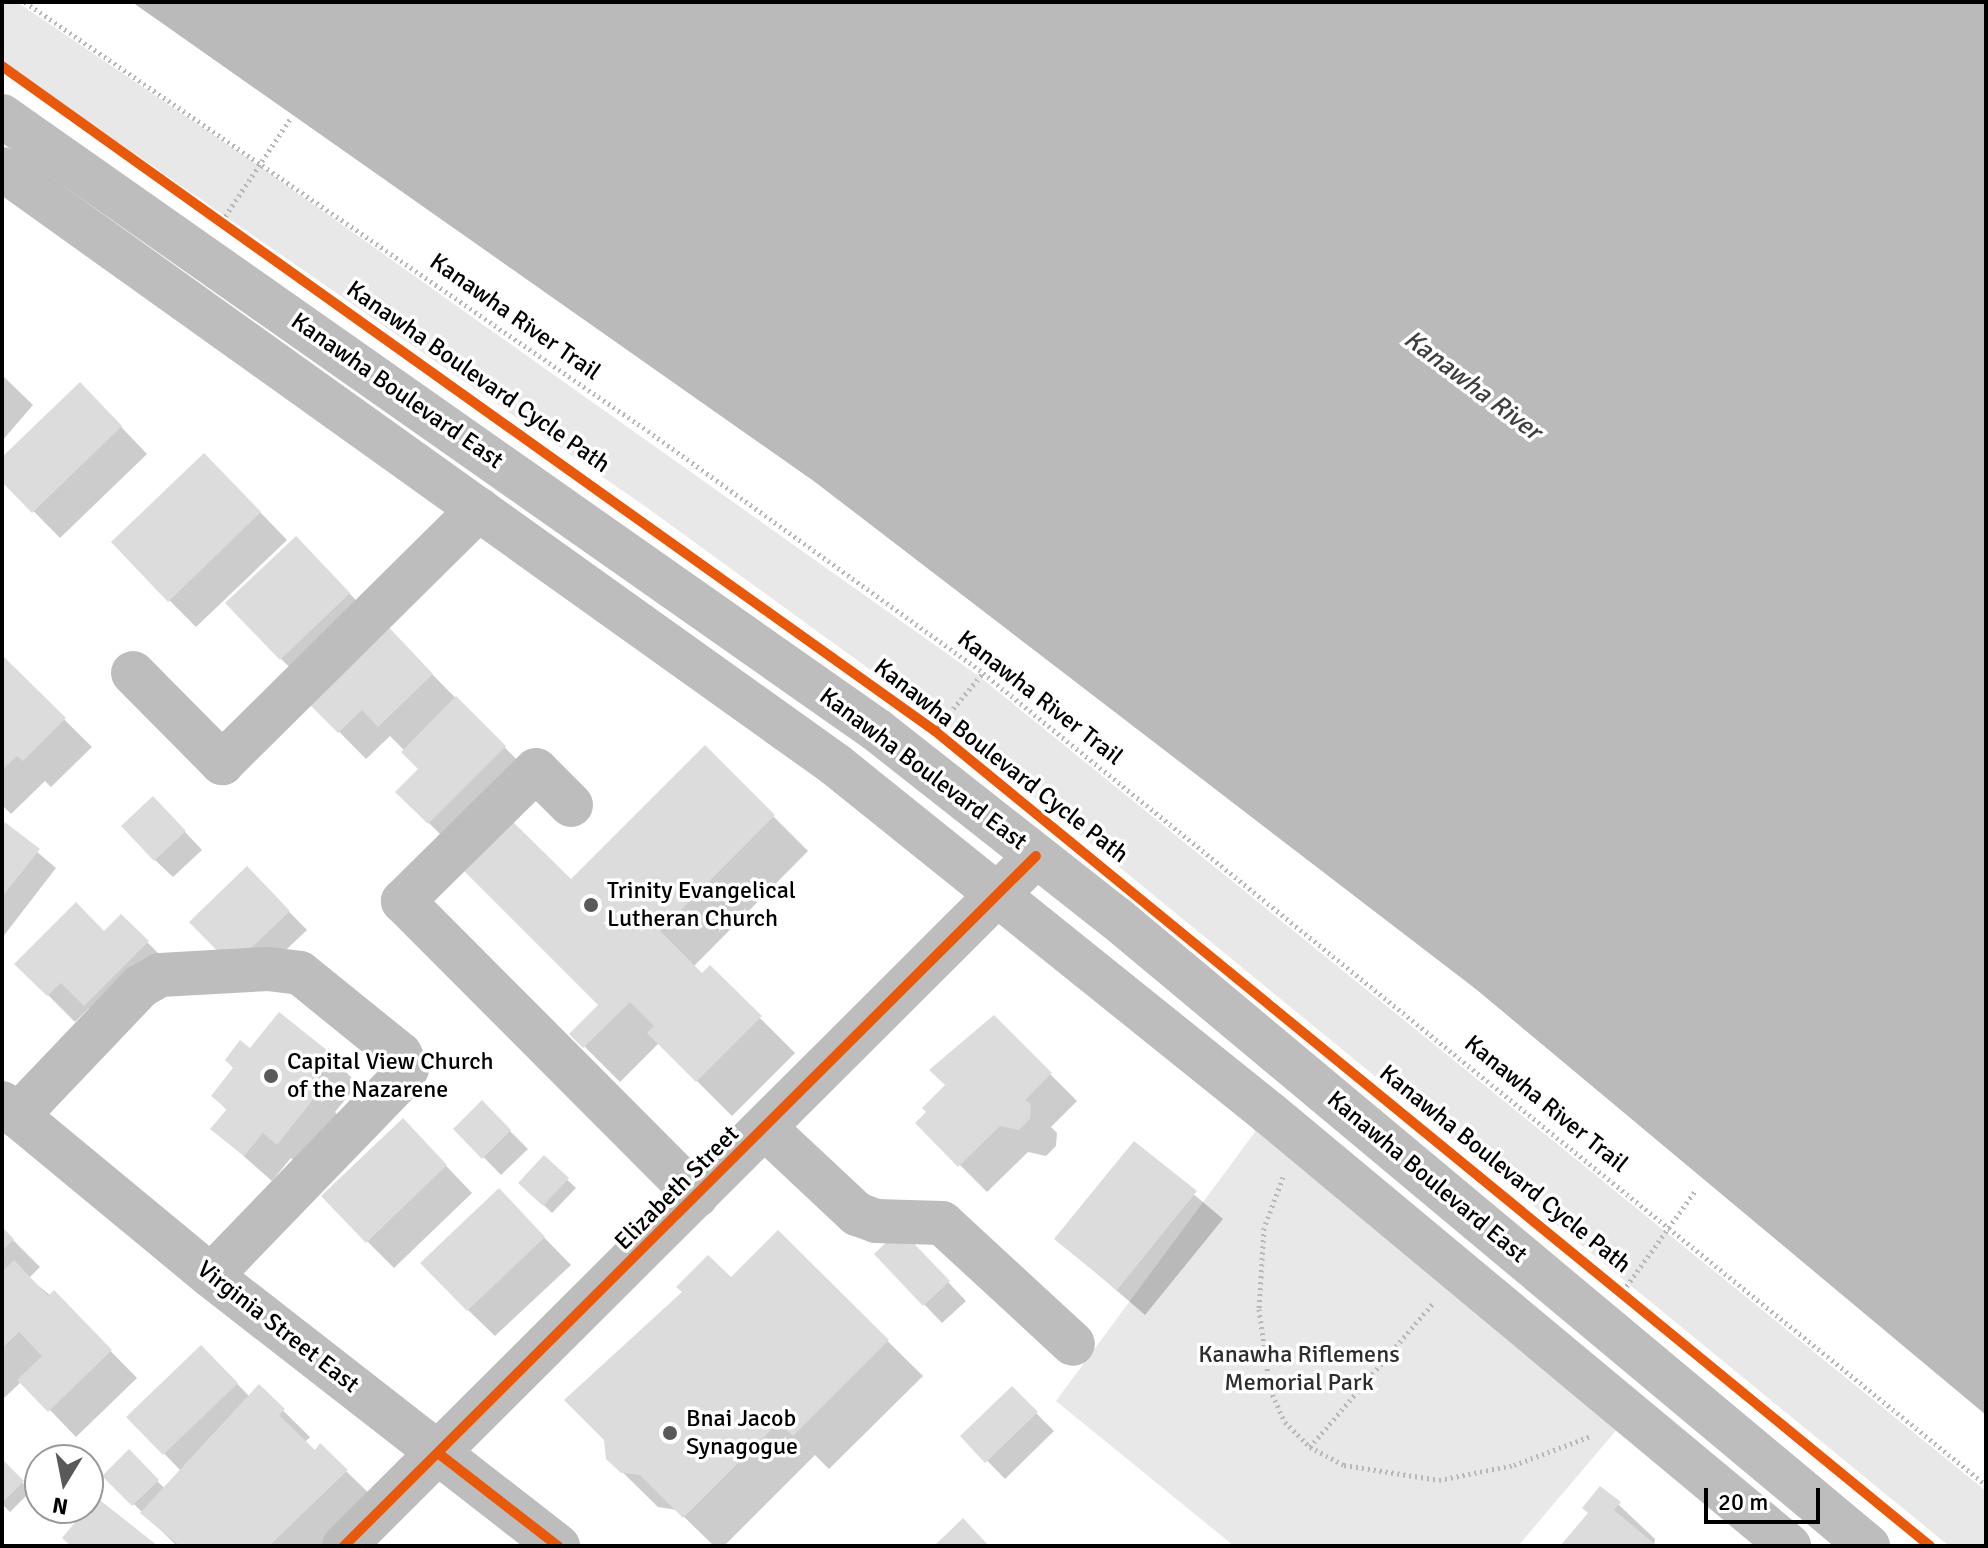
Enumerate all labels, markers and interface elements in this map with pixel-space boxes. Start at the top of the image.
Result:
street label: Kanawha River Trail [424,247,606,387]
street label: Kanawha Boulevard Cycle Path [341,275,615,479]
street label: Kanawha Boulevard East [285,307,509,475]
water label: Kanawha River [1397,324,1547,448]
street label: Kanawha River Trail [952,625,1128,771]
street label: Kanawha Boulevard Cycle Path [868,653,1134,869]
street label: Kanawha Boulevard East [814,682,1032,856]
place label: Trinity Evangelical Lutheran Church [607,877,796,933]
marker: Trinity Evangelical Lutheran Church [582,896,600,914]
street label: Kanawha River Trail [1459,1029,1633,1179]
place label: Capital View Church of the Nazarene [287,1048,494,1104]
street label: Kanawha Boulevard Cycle Path [1374,1059,1636,1279]
marker: Capital View Church of the Nazarene [262,1067,280,1085]
street label: Kanawha Boulevard East [1321,1085,1533,1269]
street label: Elizabeth Street [609,1120,745,1256]
street label: Virginia Street East [191,1255,365,1399]
park label: Kanawha Riflemens Memorial Park [1198,1341,1400,1397]
place label: Bnai Jacob Synagogue [686,1405,798,1461]
marker: Bnai Jacob Synagogue [661,1424,679,1442]
north arrow [24,1444,104,1524]
scale bar [1708,1472,1824,1522]
text: 20 m [1718,1487,1768,1517]
text: N [50,1492,70,1521]

